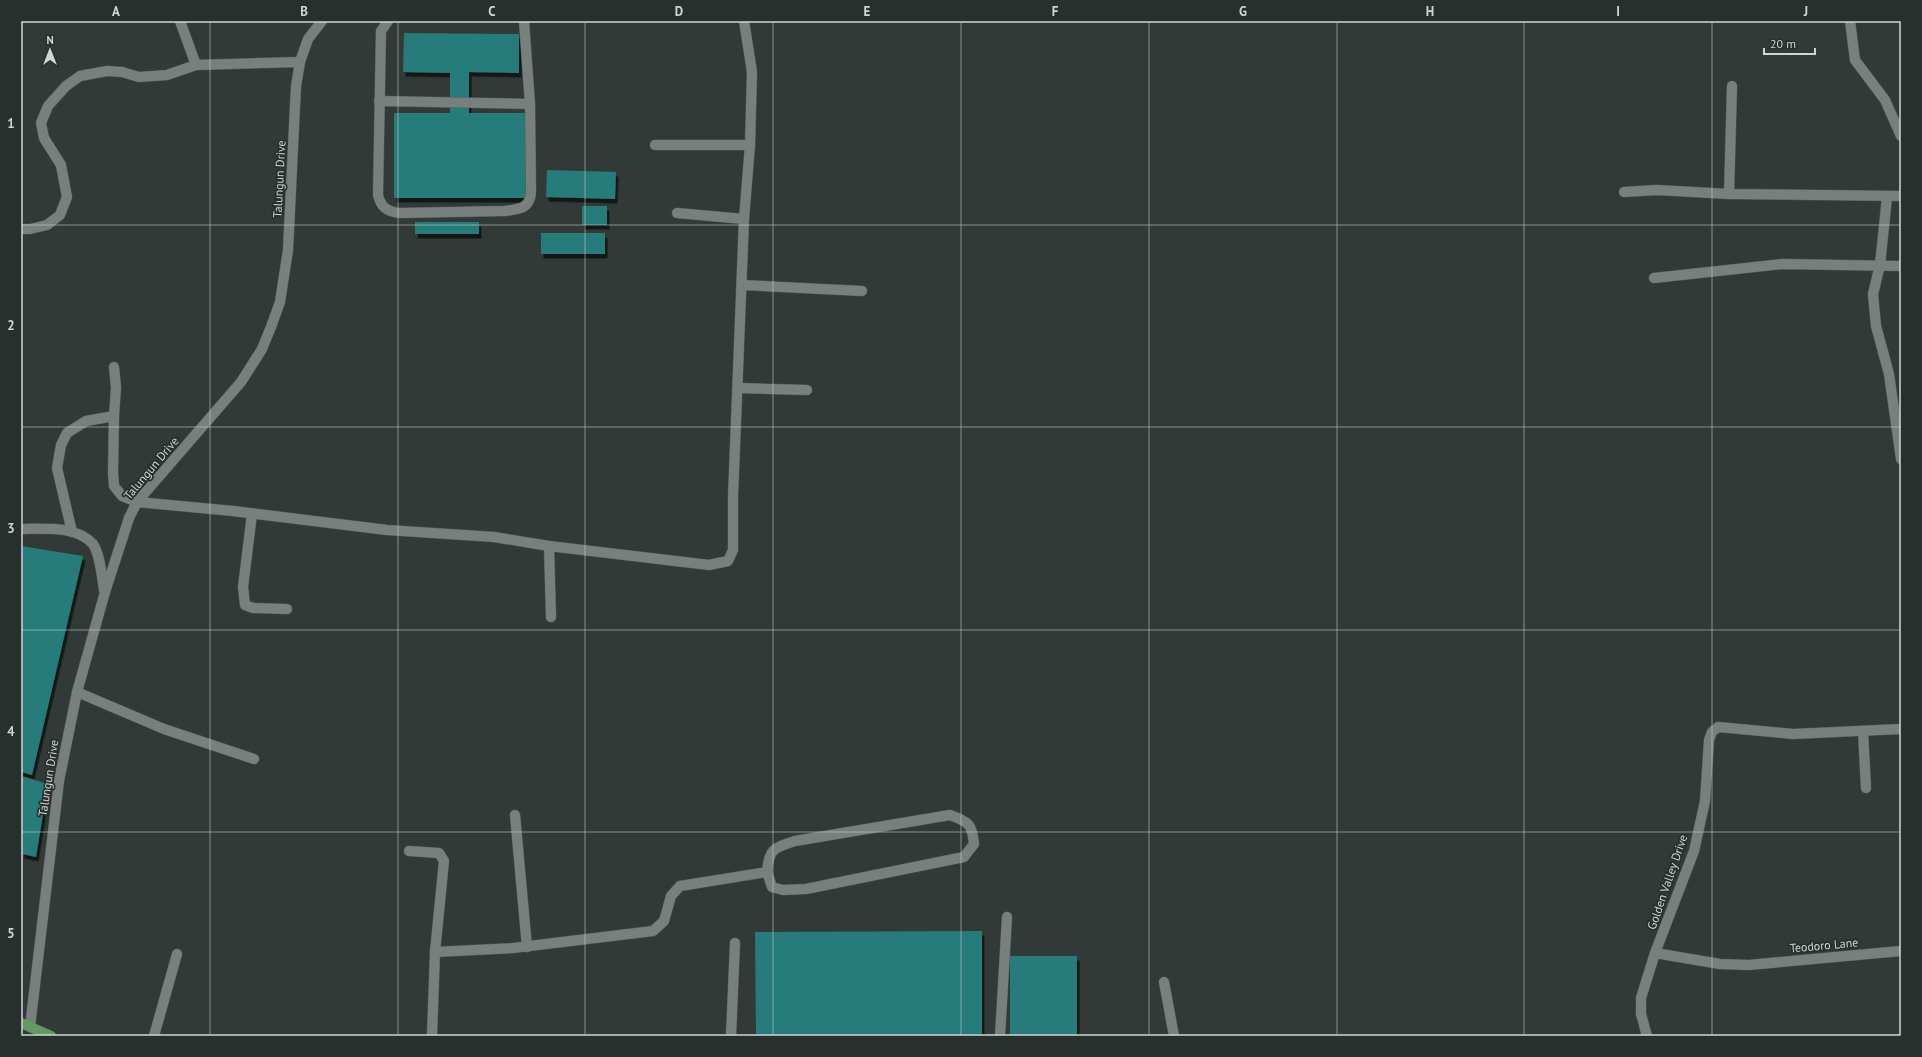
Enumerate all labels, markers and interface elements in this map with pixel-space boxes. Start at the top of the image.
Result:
text: A [112,3,120,20]
text: B [300,3,308,20]
text: C [488,3,496,20]
text: D [675,3,683,20]
text: E [864,3,871,20]
text: F [1052,3,1059,20]
text: G [1239,3,1247,20]
text: H [1426,3,1434,20]
text: I [1616,3,1620,20]
text: J [1803,3,1808,20]
north arrow [30,30,70,70]
scale bar [1764,30,1815,56]
text: N [46,33,54,47]
text: 20 m [1770,36,1796,51]
text: 1 [7,115,15,132]
street label: Talungun Drive [269,140,289,218]
text: 2 [7,317,15,334]
street label: Talungun Drive [120,434,182,502]
text: 3 [7,520,15,537]
text: 4 [7,723,15,740]
street label: Talungun Drive [35,739,61,817]
street label: Golden Valley Drive [1644,833,1690,931]
text: 5 [7,925,15,942]
street label: Teodoro Lane [1789,935,1859,955]

